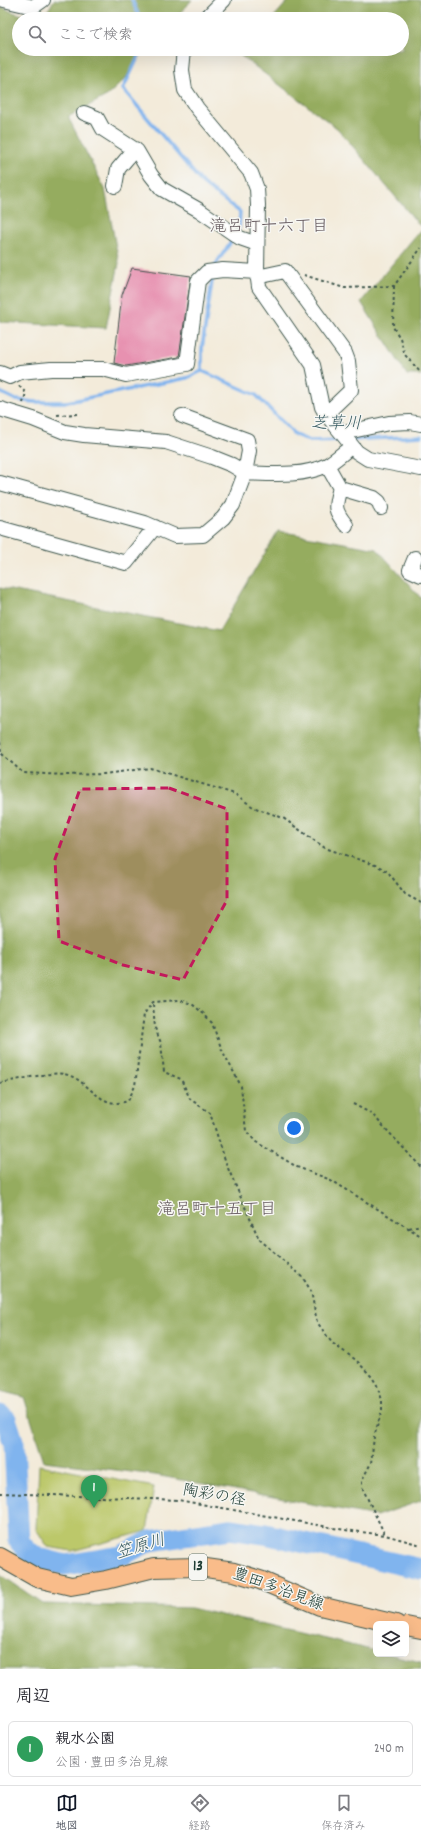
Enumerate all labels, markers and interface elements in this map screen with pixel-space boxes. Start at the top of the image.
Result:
search box [12,12,409,56]
icon: search [26,23,48,45]
text: ここで検索 [58,25,133,47]
district label: 滝呂町十六丁目 [210,216,329,240]
water label: 芝草川 [311,413,362,437]
your location [284,1118,304,1138]
district label: 滝呂町十五丁目 [158,1199,277,1223]
pin: 1 [81,1475,107,1508]
street label: 陶彩の径 [180,1479,248,1513]
water label: 笠原川 [113,1529,169,1567]
road number: 13 [189,1554,207,1580]
street label: 豊田多治見線 [229,1563,327,1617]
map controls [373,1621,409,1657]
button: layers [373,1621,409,1657]
text: 周辺 [16,1686,50,1710]
text: 親水公園 [55,1729,115,1751]
text: 1 [29,1740,31,1759]
text: 240 m [374,1740,404,1759]
text: 公園 · 豊田多治見線 [55,1754,168,1773]
tab: 地図 [56,1792,78,1835]
tab: 経路 [189,1792,211,1835]
tab: 保存済み [322,1792,366,1835]

